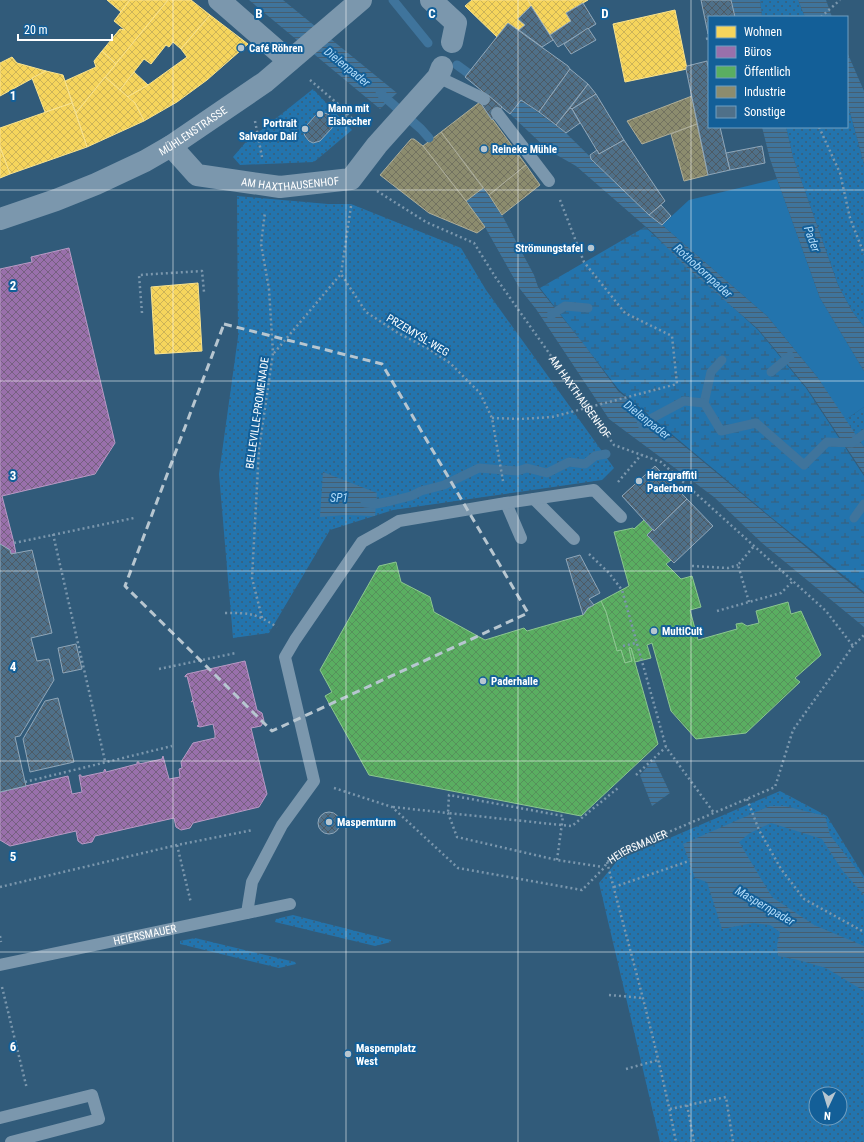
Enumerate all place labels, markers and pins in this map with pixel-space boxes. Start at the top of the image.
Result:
place label: Café Röhren [249,42,303,55]
marker: Café Röhren [236,43,246,53]
place label: Mann mit Eisbecher [328,102,372,128]
marker: Mann mit Eisbecher [315,109,325,119]
place label: Portrait Salvador Dalí [239,117,298,143]
marker: Portrait Salvador Dalí [300,124,310,134]
place label: Reineke Mühle [492,143,557,156]
marker: Reineke Mühle [479,144,489,154]
place label: Strömungstafel [515,242,583,255]
marker: Strömungstafel [586,243,596,253]
place label: Herzgraffiti Paderborn [647,469,697,495]
marker: Herzgraffiti Paderborn [634,476,644,486]
place label: MultiCult [662,625,703,638]
marker: MultiCult [649,626,659,636]
place label: Paderhalle [491,675,538,688]
marker: Paderhalle [478,676,488,686]
place label: Maspernturm [337,816,396,829]
marker: Maspernturm [324,817,334,827]
place label: Maspernplatz West [356,1042,416,1068]
marker: Maspernplatz West [343,1049,353,1059]

